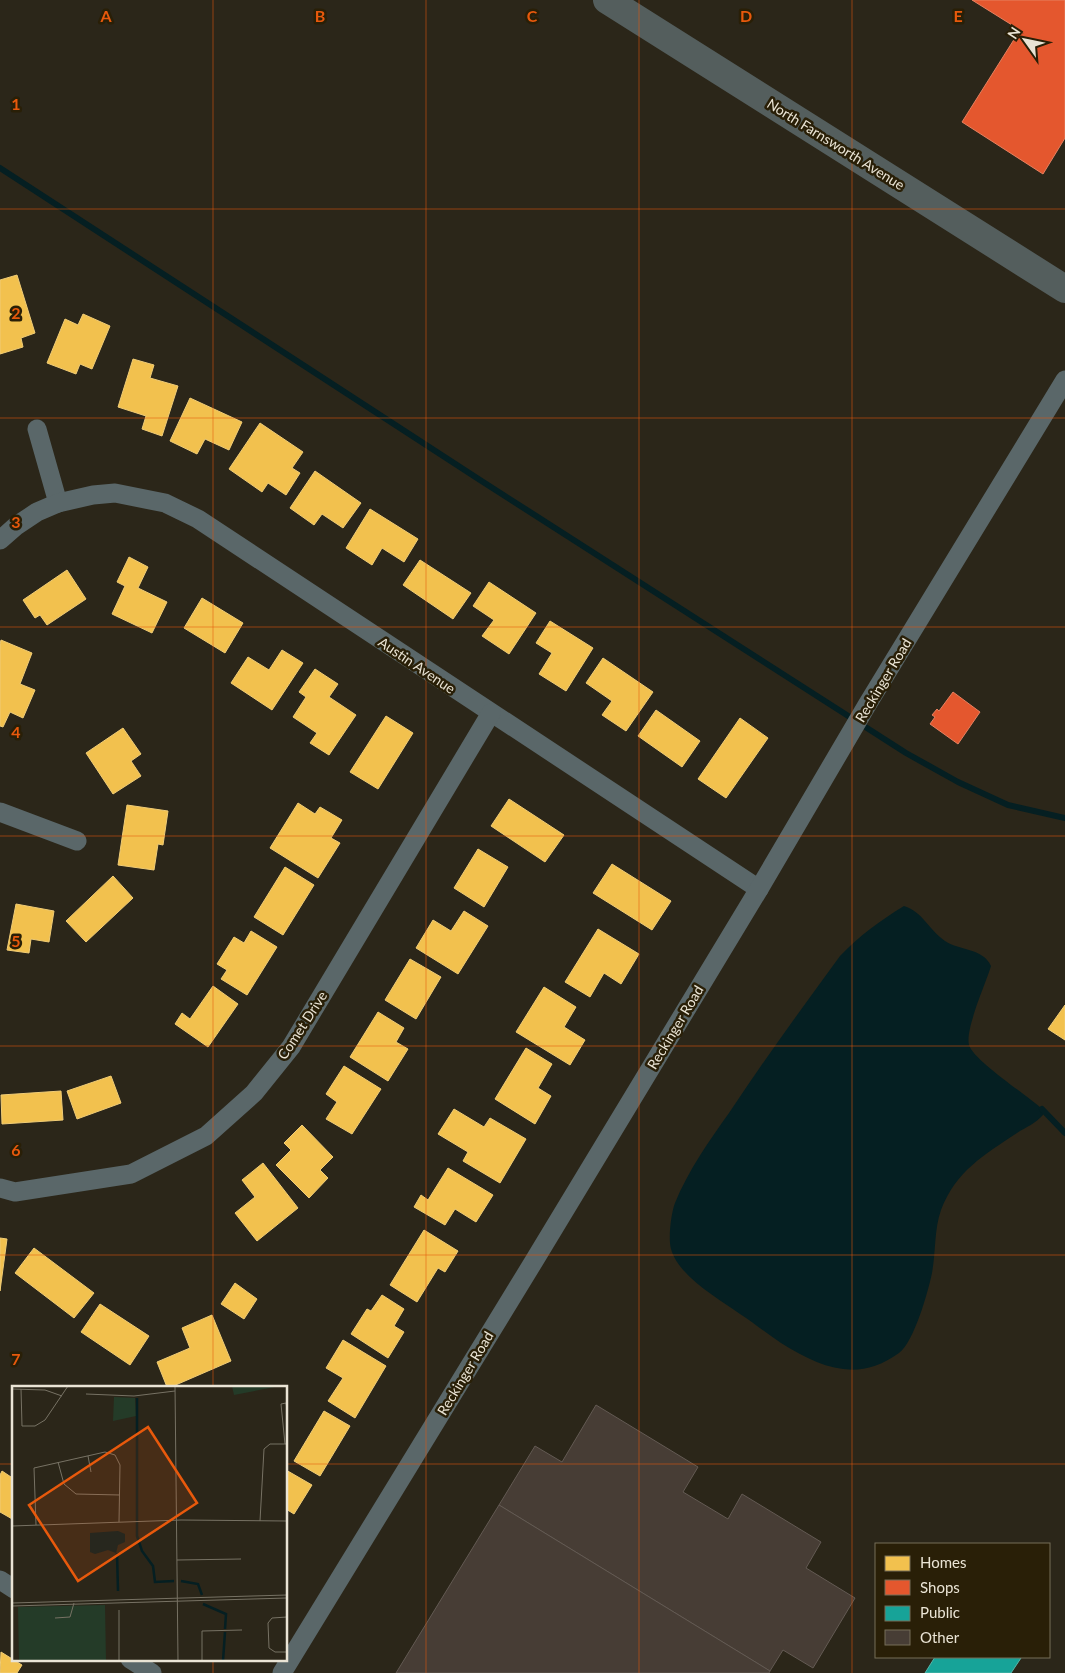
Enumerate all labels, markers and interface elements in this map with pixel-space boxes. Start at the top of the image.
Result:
text: A [99,6,112,25]
text: B [315,6,325,25]
text: C [527,6,538,25]
text: D [740,6,752,25]
text: E [953,6,963,25]
north arrow [1000,15,1050,65]
text: N [1004,23,1024,42]
text: 1 [11,94,21,113]
street label: North Farnsworth Avenue [764,95,908,193]
text: 2 [11,303,21,322]
text: 3 [11,512,21,531]
street label: Austin Avenue [375,633,459,697]
street label: Reckinger Road [851,635,915,725]
text: 4 [11,722,21,741]
text: 5 [11,931,21,950]
street label: Reckinger Road [643,982,707,1072]
street label: Comet Drive [274,988,330,1062]
text: 6 [11,1140,21,1159]
street label: Reckinger Road [433,1328,497,1418]
text: 7 [11,1349,21,1368]
inset map [12,1386,288,1660]
legend [875,1543,1050,1658]
text: Homes [920,1553,966,1571]
text: Shops [920,1578,960,1596]
text: Public [920,1603,960,1621]
text: Other [920,1628,960,1646]

